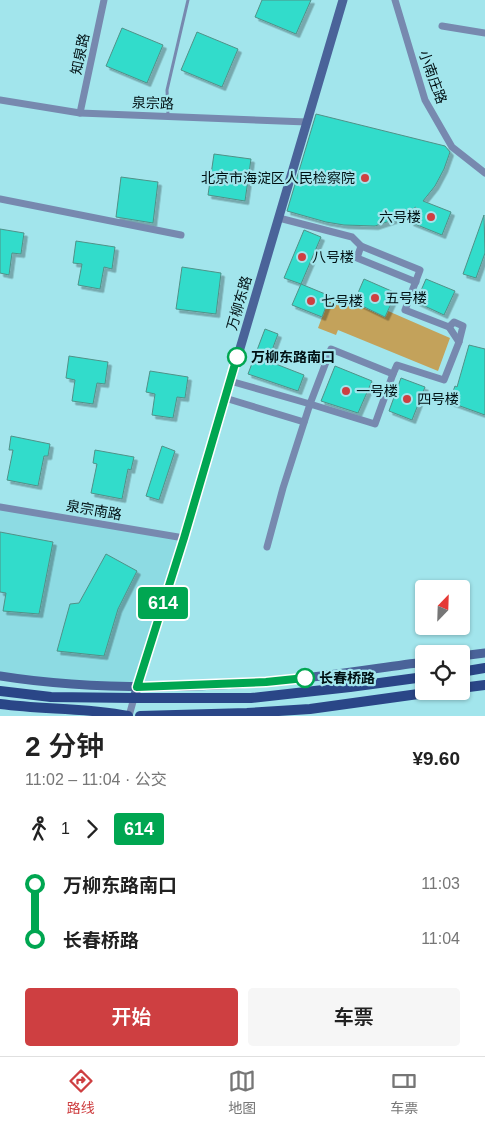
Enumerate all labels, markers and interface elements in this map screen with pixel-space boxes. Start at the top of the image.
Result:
street label: 知泉路 [68,32,92,76]
street label: 小南庄路 [416,48,450,106]
street label: 泉宗路 [132,94,174,112]
place label: 北京市海淀区人民检察院 [201,170,355,186]
marker: 北京市海淀区人民检察院 [359,172,371,184]
place label: 六号楼 [379,209,421,225]
marker: 六号楼 [425,211,437,223]
place label: 八号楼 [312,249,354,265]
marker: 八号楼 [296,251,308,263]
street label: 万柳东路 [224,274,254,332]
place label: 五号楼 [385,290,427,306]
marker: 五号楼 [369,292,381,304]
place label: 七号楼 [321,293,363,309]
marker: 七号楼 [305,295,317,307]
marker: 万柳东路南口 [227,347,247,367]
place label: 万柳东路南口 [251,349,335,365]
place label: 一号楼 [356,383,398,399]
marker: 一号楼 [340,385,352,397]
place label: 四号楼 [417,391,459,407]
marker: 四号楼 [401,393,413,405]
street label: 泉宗南路 [65,497,123,523]
north arrow [415,580,470,635]
map controls [415,580,470,700]
line badge: 614 [134,587,192,619]
text: 614 [148,593,178,613]
button: locate [415,645,470,700]
marker: 长春桥路 [295,668,315,688]
place label: 长春桥路 [319,670,375,686]
text: 2 分钟 [25,731,104,762]
text: ¥9.60 [412,748,460,769]
text: 11:02 – 11:04 · 公交 [25,771,167,788]
icon: walk [25,815,53,843]
icon: forward [78,815,106,843]
text: 614 [124,819,154,839]
text: 1 [61,820,70,837]
text: 万柳东路南口 [63,875,177,896]
text: 11:03 [421,875,460,892]
text: 长春桥路 [63,930,139,951]
text: 11:04 [421,930,460,947]
button: 开始 [25,988,238,1046]
button: 车票 [248,988,460,1046]
tab: 路线 [67,1067,95,1117]
tab: 地图 [228,1067,256,1117]
tab: 车票 [390,1067,418,1117]

